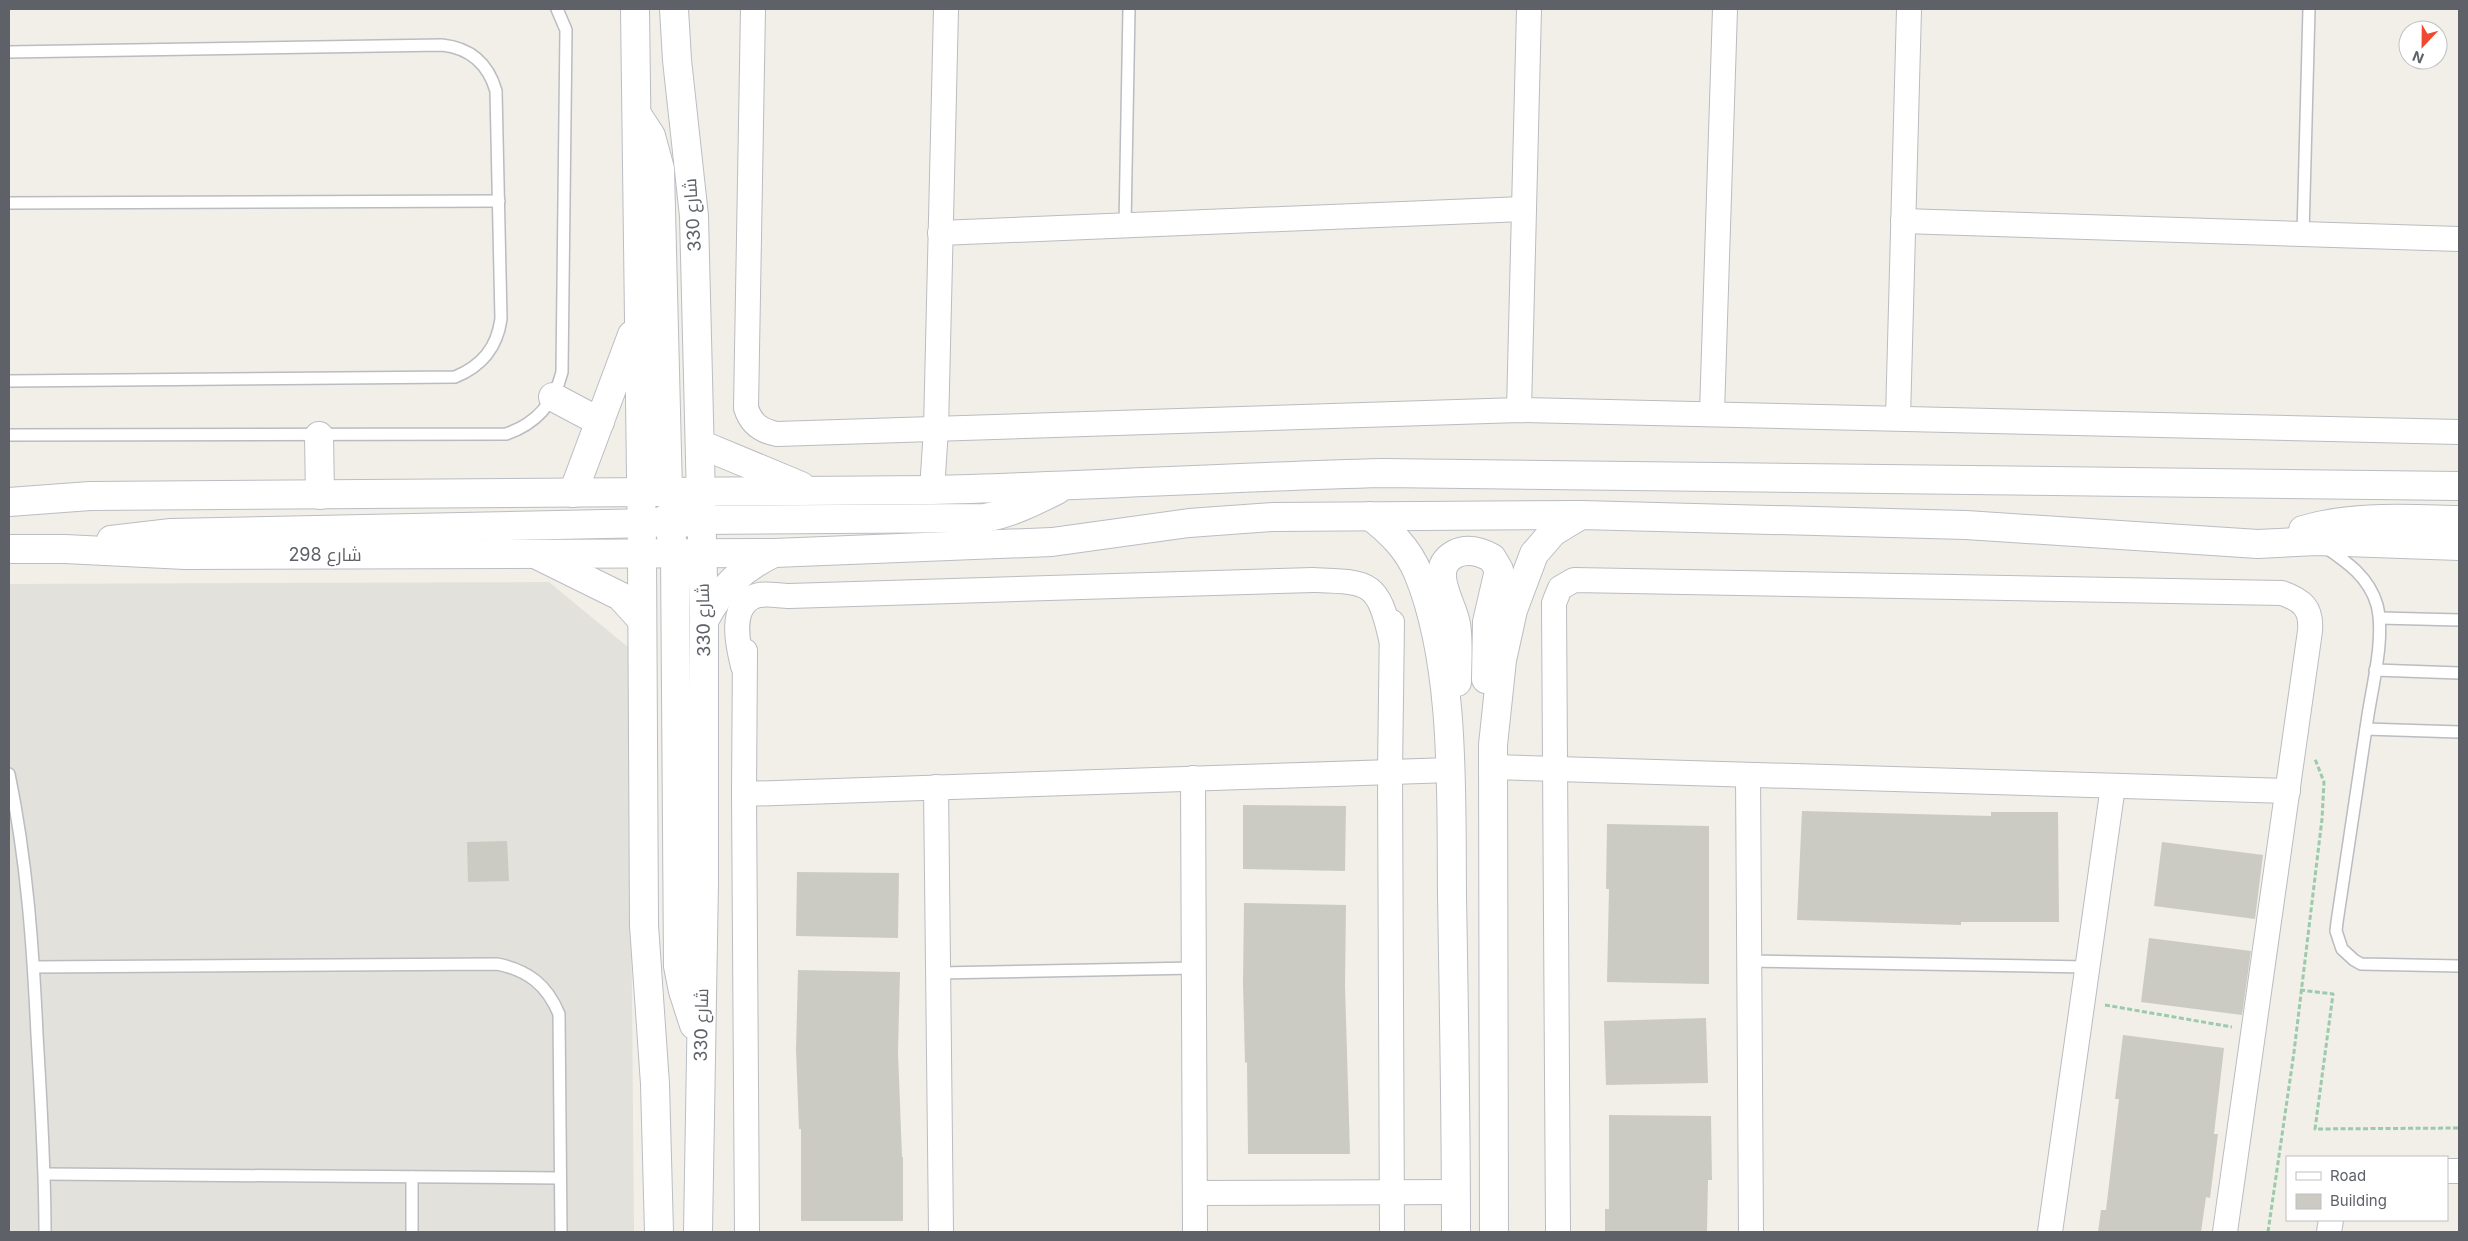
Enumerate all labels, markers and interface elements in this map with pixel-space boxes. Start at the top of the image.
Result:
north arrow [2398,20,2448,70]
text: N [2410,48,2426,67]
street label: شارع 330 [679,177,707,252]
street label: شارع 298 [288,544,362,567]
street label: شارع 330 [692,583,716,657]
street label: شارع 330 [690,988,714,1062]
legend [2286,1156,2448,1221]
text: Road [2330,1166,2366,1185]
text: Building [2330,1191,2387,1210]

